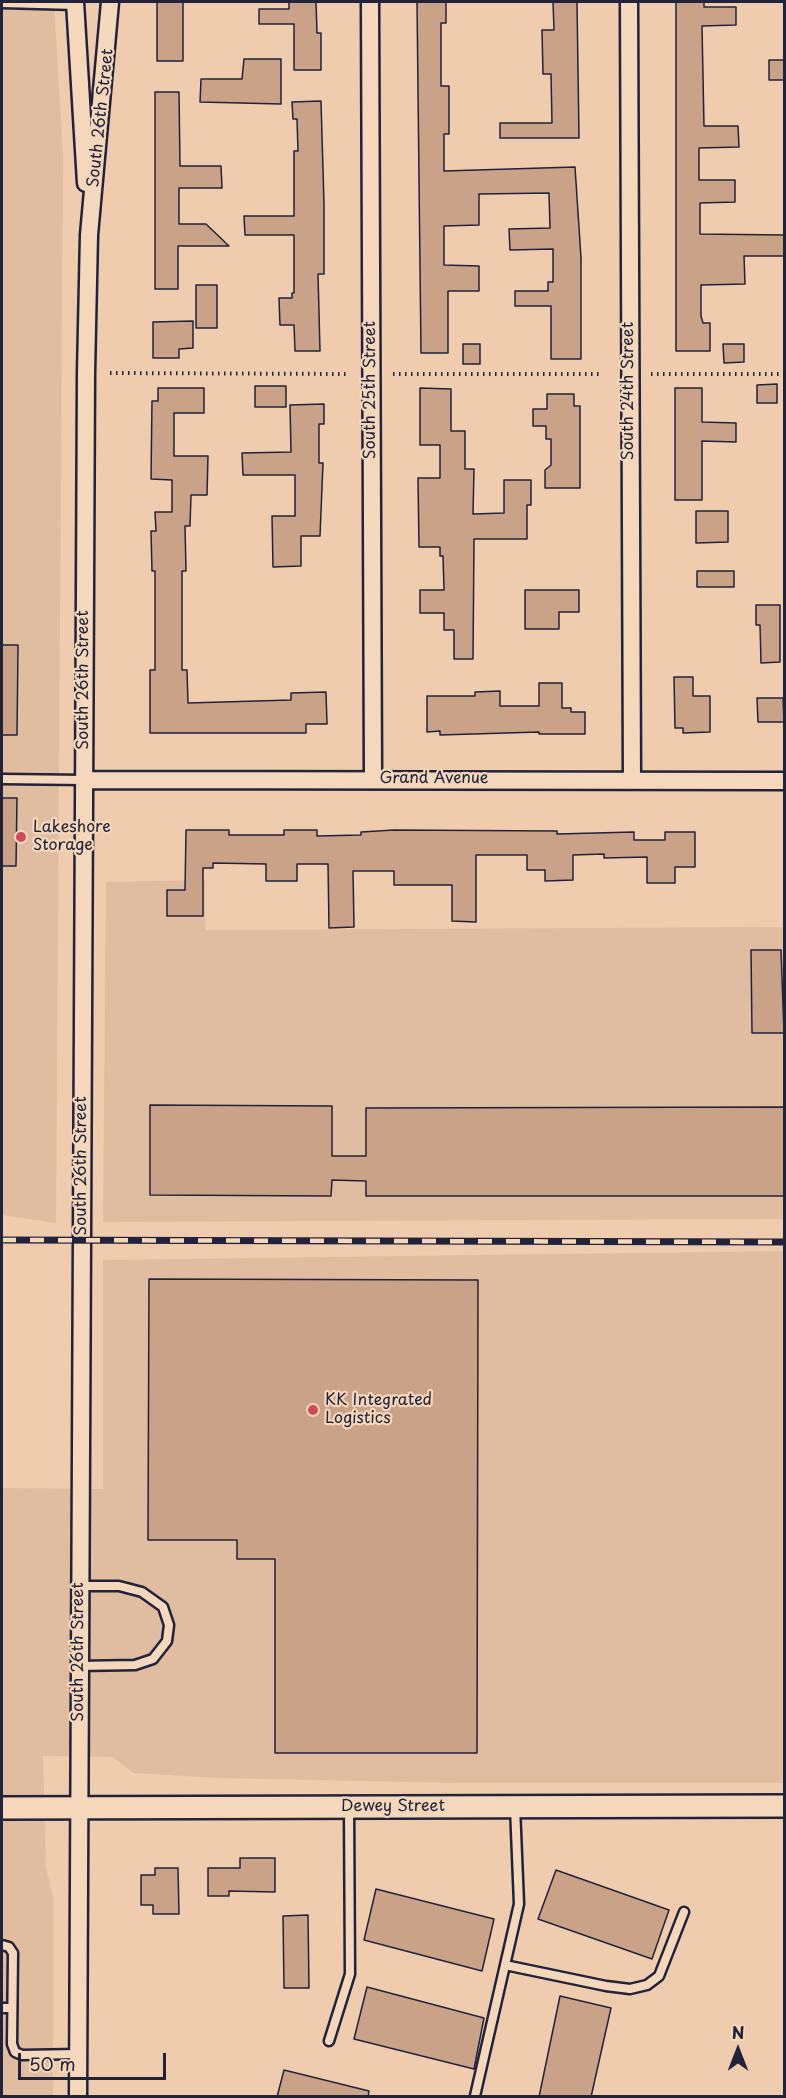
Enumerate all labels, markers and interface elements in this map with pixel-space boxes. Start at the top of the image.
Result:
street label: South 26th Street [84,48,118,188]
street label: South 25th Street [361,321,381,459]
street label: South 24th Street [619,322,639,460]
street label: South 26th Street [74,610,94,750]
street label: Grand Avenue [379,769,489,789]
place label: Lakeshore Storage [33,818,111,856]
marker: Lakeshore Storage [14,830,28,844]
street label: South 26th Street [72,1096,92,1236]
place label: KK Integrated Logistics [325,1391,432,1429]
marker: KK Integrated Logistics [306,1403,320,1417]
street label: South 26th Street [69,1582,89,1722]
street label: Dewey Street [341,1797,445,1817]
north arrow [708,2020,768,2080]
text: N [732,2020,744,2044]
scale bar [21,2041,170,2079]
text: 50 m [29,2050,76,2077]

